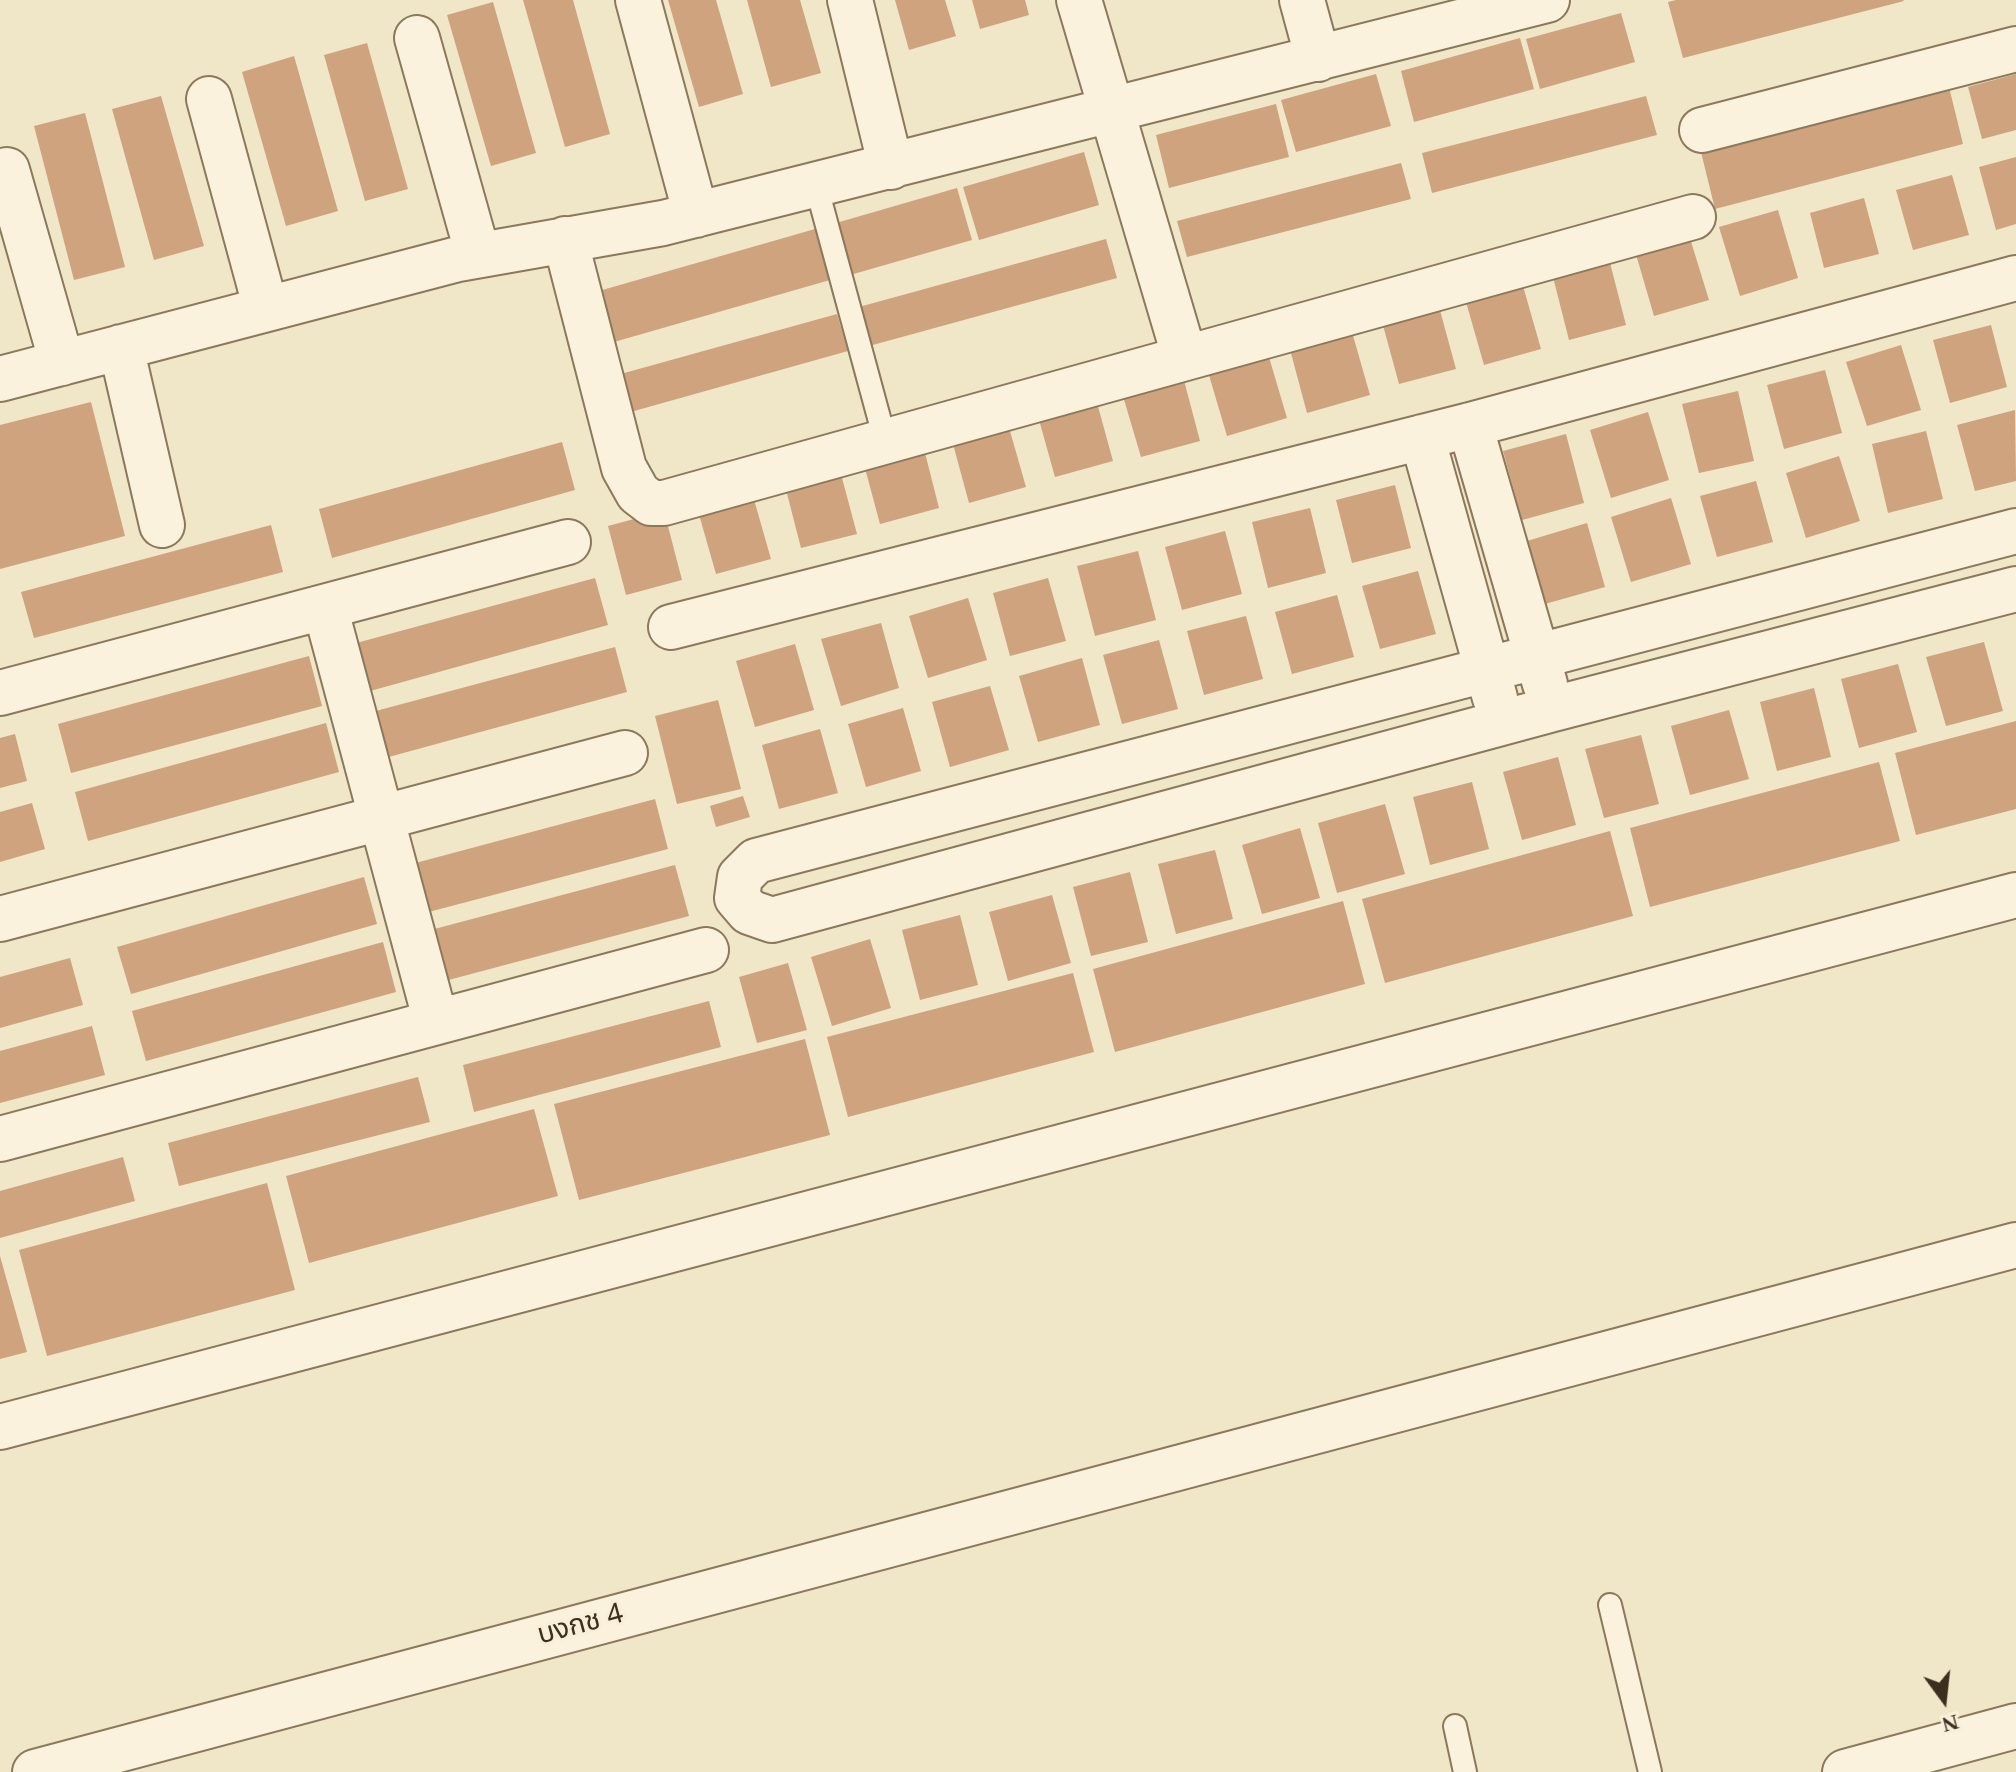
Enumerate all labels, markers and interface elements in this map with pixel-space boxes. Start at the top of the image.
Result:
street label: บงกช 4 [534,1599,628,1655]
north arrow [1904,1660,1984,1740]
text: N [1939,1710,1961,1738]

